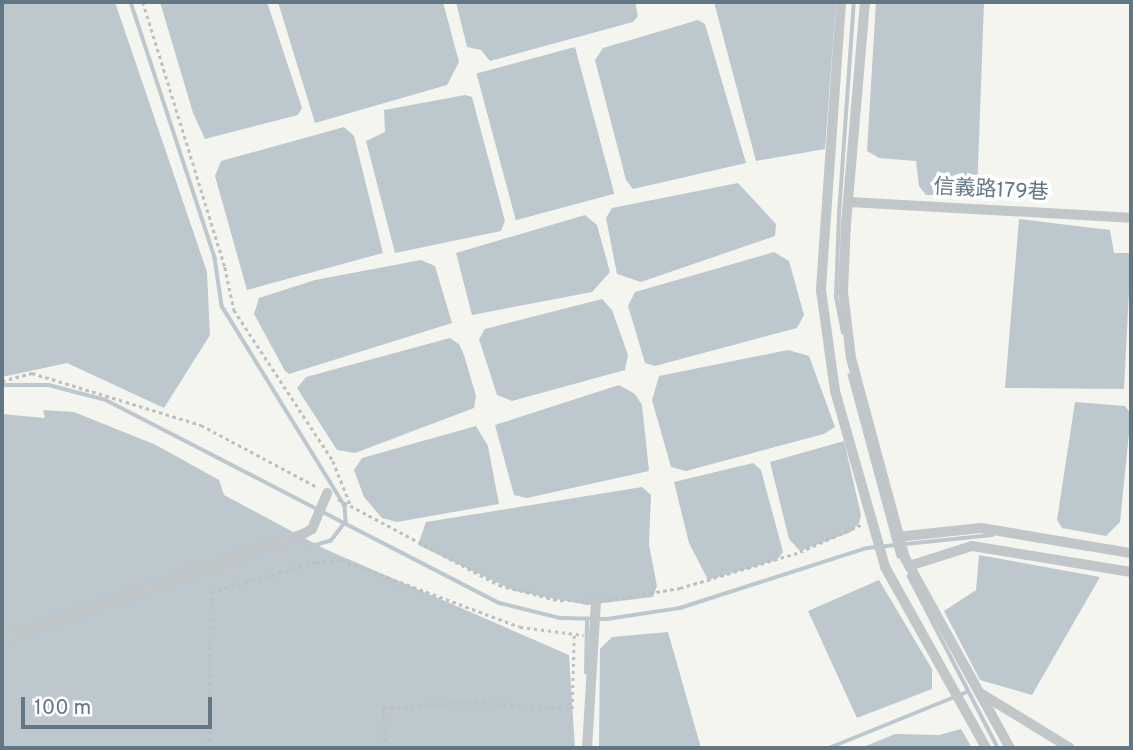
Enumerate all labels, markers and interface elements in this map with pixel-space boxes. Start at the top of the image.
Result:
street label: 信義路179巷 [933,175,1049,207]
scale bar [24,684,215,728]
text: 100 m [34,695,91,722]

